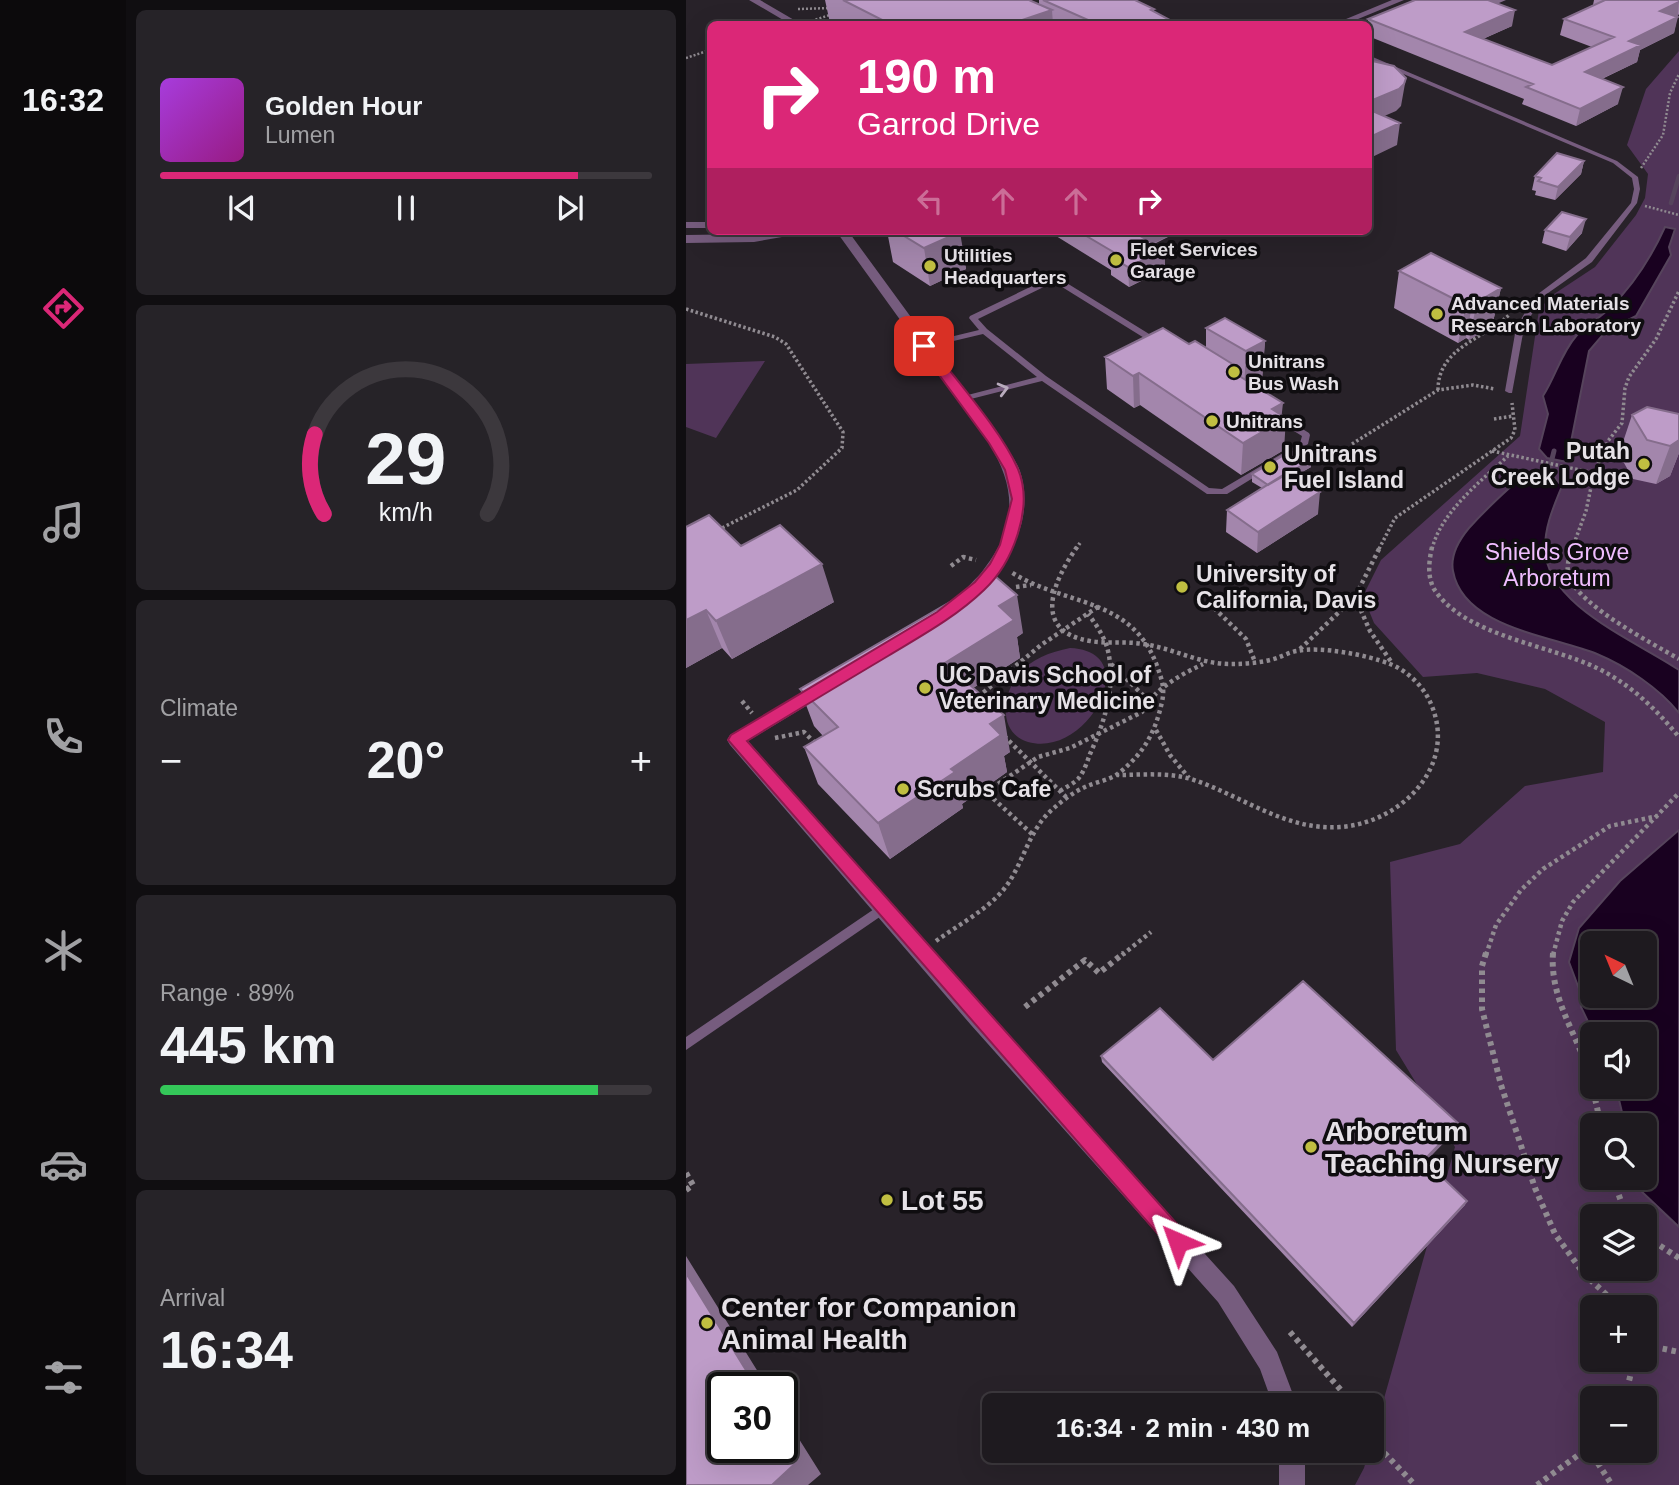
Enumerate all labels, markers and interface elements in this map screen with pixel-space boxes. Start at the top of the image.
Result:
icon: right [742,49,833,140]
text: 190 m [857,49,996,103]
text: 16:32 [22,82,104,118]
text: Golden Hour [265,91,422,121]
text: Garrod Drive [857,106,1040,142]
text: Lumen [265,122,335,148]
icon: left [911,182,949,220]
icon: ahead [984,182,1022,220]
icon: ahead [1057,182,1095,220]
icon: right [1130,182,1168,220]
icon: previous [223,189,261,227]
icon: pause [387,189,425,227]
icon: next [551,189,589,227]
place label: Fleet Services Garage [1130,239,1258,282]
place label: Utilities Headquarters [944,245,1067,288]
marker: Fleet Services Garage [1108,252,1124,268]
marker: Utilities Headquarters [922,258,938,274]
icon: directions [39,284,88,333]
place label: Advanced Materials Research Laboratory [1451,293,1642,336]
marker: Advanced Materials Research Laboratory [1429,306,1445,322]
pin [894,316,954,376]
icon: arrive [905,327,943,365]
place label: Unitrans Bus Wash [1248,351,1339,394]
marker: Unitrans Bus Wash [1226,364,1242,380]
one-way arrow [997,382,1009,397]
place label: Unitrans [1226,411,1303,432]
marker: Unitrans [1204,413,1220,429]
text: 29 [366,418,446,499]
place label: Putah Creek Lodge [1491,438,1630,490]
place label: Unitrans Fuel Island [1284,441,1404,493]
marker: Putah Creek Lodge [1636,456,1652,472]
marker: Unitrans Fuel Island [1262,459,1278,475]
text: km/h [379,497,433,525]
icon: music [39,498,88,547]
park label: Shields Grove Arboretum [1485,539,1629,591]
place label: University of California, Davis [1196,561,1376,613]
marker: University of California, Davis [1174,579,1190,595]
place label: UC Davis School of Veterinary Medicine [939,662,1155,714]
marker: UC Davis School of Veterinary Medicine [917,680,933,696]
text: Climate [160,695,238,721]
icon: phone [39,712,88,761]
text: 20° [367,731,445,789]
text: − [160,740,182,782]
text: + [630,740,652,782]
place label: Scrubs Cafe [917,776,1051,802]
marker: Scrubs Cafe [895,781,911,797]
icon: climate [39,926,88,975]
north arrow [1580,931,1657,1008]
map controls [1580,931,1657,1463]
text: Range · 89% [160,980,294,1006]
text: 445 km [160,1016,336,1074]
button: sound [1580,1022,1657,1099]
button: search [1580,1113,1657,1190]
place label: Arboretum Teaching Nursery [1325,1116,1560,1179]
marker: Arboretum Teaching Nursery [1303,1139,1319,1155]
icon: car [39,1140,88,1189]
place label: Lot 55 [901,1185,983,1216]
marker: Lot 55 [879,1192,895,1208]
button: layers [1580,1204,1657,1281]
position arrow [1141,1205,1215,1279]
text: Arrival [160,1285,225,1311]
place label: Center for Companion Animal Health [721,1292,1017,1355]
button: + [1580,1295,1657,1372]
marker: Center for Companion Animal Health [699,1315,715,1331]
text: 16:34 [160,1321,293,1379]
icon: filters [39,1353,88,1402]
speed limit sign: 30 [707,1372,798,1463]
button: − [1580,1386,1657,1463]
text: 16:34 · 2 min · 430 m [1056,1413,1310,1443]

